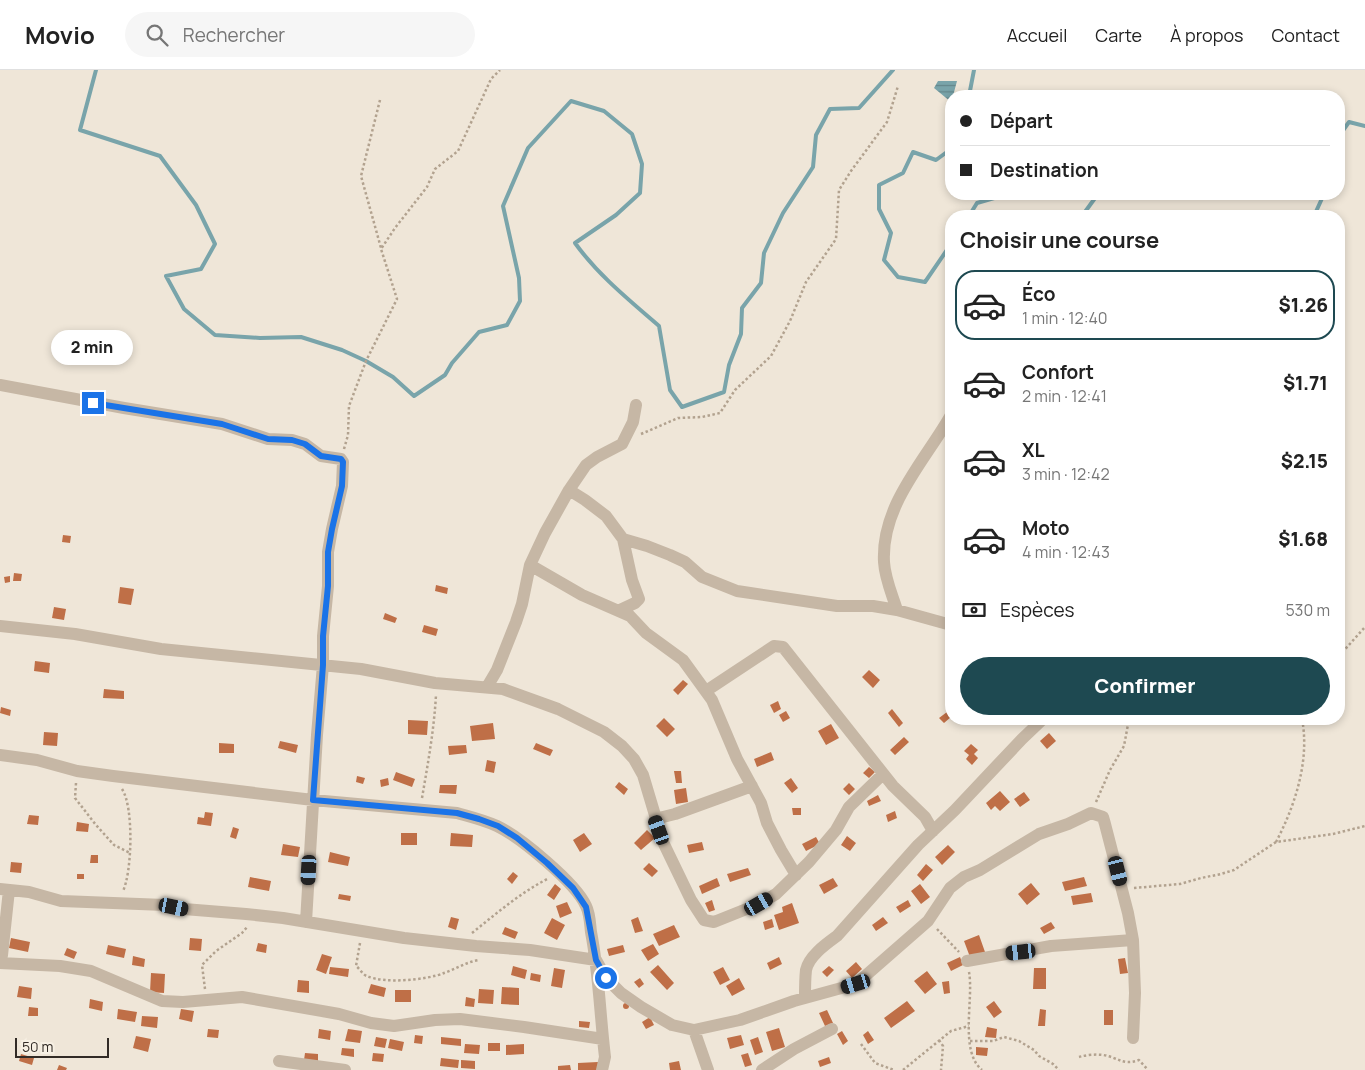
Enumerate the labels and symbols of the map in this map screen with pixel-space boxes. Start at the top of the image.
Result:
callout: 2 min [52,330,134,366]
route end [82,392,104,414]
car [646,813,671,847]
car [300,855,317,885]
car [1107,855,1128,887]
car [742,890,775,918]
car [157,897,190,917]
car [1005,943,1036,961]
route start [595,967,617,989]
car [839,972,872,996]
scale bar [15,1035,109,1058]

